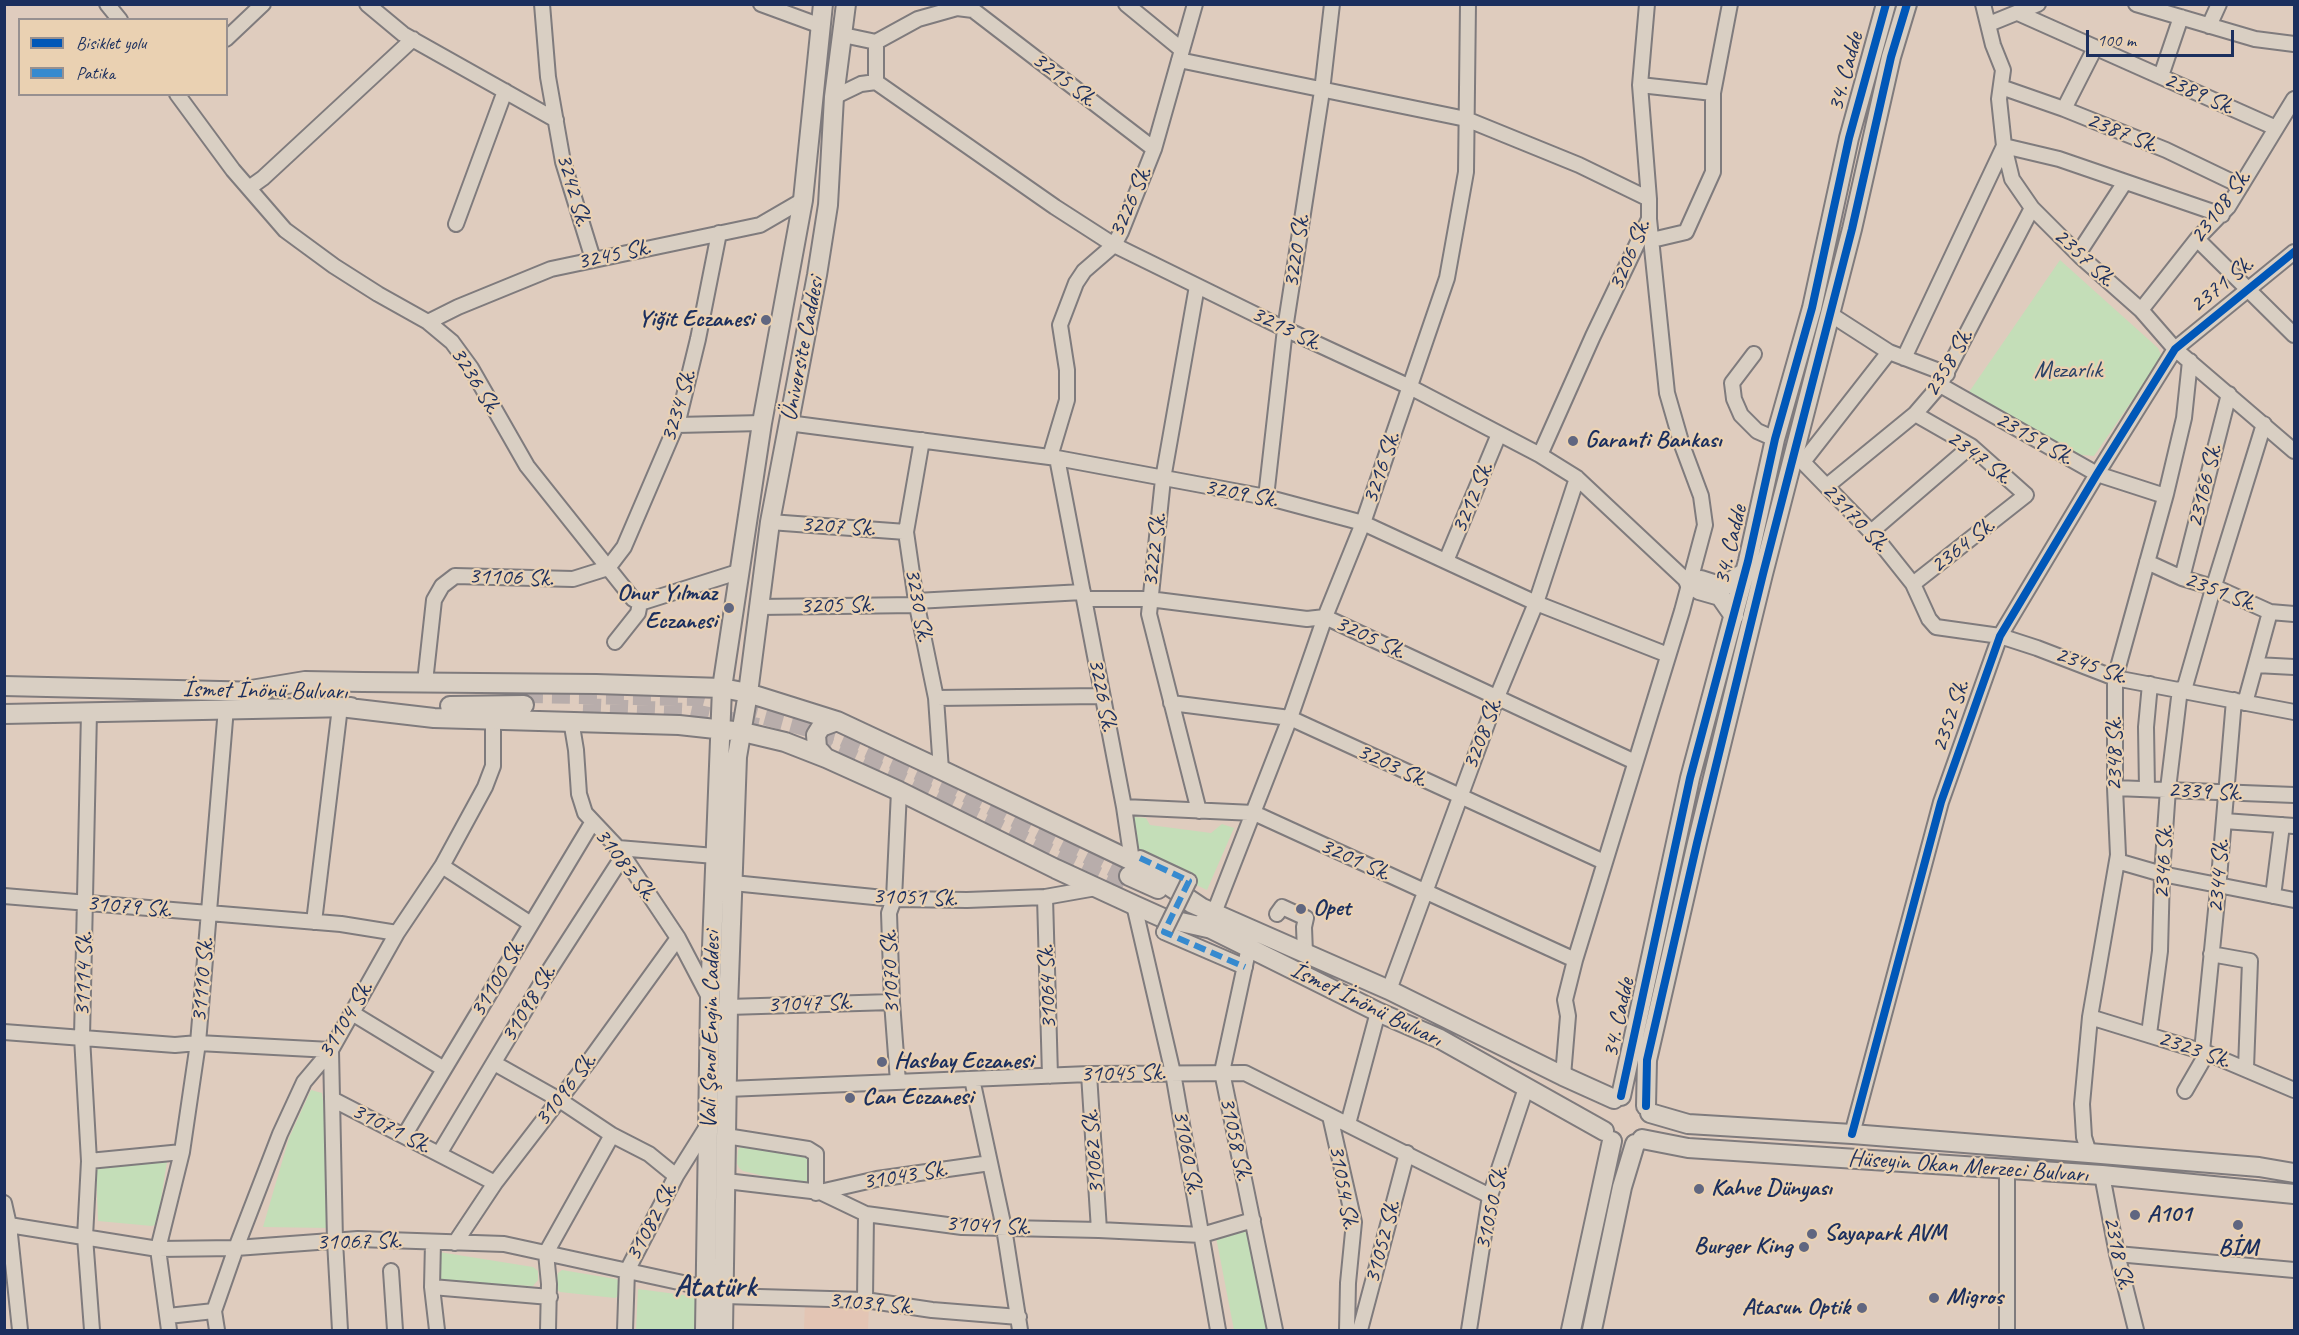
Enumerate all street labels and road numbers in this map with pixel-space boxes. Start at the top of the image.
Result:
street label: 34. Cadde [1822,29,1870,115]
street label: 3215 Sk. [1026,46,1102,114]
street label: 2389 Sk. [2159,66,2239,122]
street label: 2387 Sk. [2082,106,2162,160]
street label: 3242 Sk. [549,150,597,230]
street label: 3226 Sk. [1103,162,1159,242]
street label: 23108 Sk. [2184,164,2258,250]
street label: 3220 Sk. [1277,212,1317,290]
street label: 3206 Sk. [1602,215,1658,295]
street label: 2357 Sk. [2047,222,2121,294]
street label: 3245 Sk. [575,233,653,277]
street label: 2371 Sk. [2184,250,2260,320]
street label: Üniversite Caddesi [775,274,831,424]
street label: 3213 Sk. [1246,300,1326,358]
street label: 2358 Sk. [1917,324,1981,402]
street label: 3236 Sk. [443,342,507,420]
street label: 3234 Sk. [654,366,704,446]
street label: 23159 Sk. [1990,405,2078,473]
street label: 2347 Sk. [1941,424,2017,492]
street label: 3216 Sk. [1356,428,1408,508]
street label: 23166 Sk. [2181,441,2229,531]
street label: 3212 Sk. [1445,458,1501,538]
street label: 3209 Sk. [1202,473,1280,515]
street label: 23170 Sk. [1815,477,1895,559]
street label: 34. Cadde [1708,502,1754,588]
street label: 3207 Sk. [800,510,876,544]
street label: 3222 Sk. [1136,511,1174,589]
street label: 2364 Sk. [1925,512,2001,580]
street label: 31106 Sk. [468,562,554,594]
street label: 2351 Sk. [2180,565,2260,619]
street label: 3230 Sk. [897,566,939,644]
street label: 3205 Sk. [800,591,874,621]
street label: 3205 Sk. [1330,609,1410,667]
street label: 2345 Sk. [2051,640,2131,692]
street label: 3226 Sk. [1081,656,1123,734]
street label: İsmet İnönü Bulvarı [182,675,348,707]
street label: 2352 Sk. [1925,676,1977,756]
street label: 3208 Sk. [1456,694,1510,774]
street label: 2348 Sk. [2101,717,2129,791]
street label: 3203 Sk. [1352,737,1432,795]
street label: 2339 Sk. [2167,776,2243,808]
street label: 31083 Sk. [587,823,663,907]
street label: 2346 Sk. [2148,824,2180,900]
street label: 3201 Sk. [1315,832,1395,888]
street label: 2344 Sk. [2201,838,2237,914]
street label: 31051 Sk. [872,882,958,914]
street label: 31079 Sk. [85,889,173,925]
street label: 31070 Sk. [875,929,907,1015]
street label: 31114 Sk. [68,931,100,1017]
street label: Vali Şenol Engin Caddesi [695,931,727,1129]
street label: 31100 Sk. [464,935,532,1023]
street label: 31110 Sk. [185,936,221,1024]
street label: 31064 Sk. [1032,944,1064,1030]
street label: İsmet İnönü Bulvarı [1286,956,1446,1054]
street label: 31098 Sk. [495,960,563,1048]
street label: 31104 Sk. [312,976,380,1064]
street label: 34. Cadde [1597,976,1641,1060]
street label: 31047 Sk. [767,988,853,1020]
street label: 2323 Sk. [2154,1024,2234,1076]
street label: 31096 Sk. [528,1048,604,1132]
street label: 31045 Sk. [1080,1059,1166,1089]
street label: 31058 Sk. [1212,1094,1258,1184]
street label: 31071 Sk. [346,1097,436,1161]
street label: 31062 Sk. [1077,1108,1111,1196]
street label: 31060 Sk. [1165,1108,1209,1196]
street label: 31054 Sk. [1321,1143,1365,1231]
street label: Hüseyin Okan Merzeci Bulvarı [1847,1144,2089,1190]
street label: 31043 Sk. [861,1155,949,1197]
street label: 31050 Sk. [1468,1163,1516,1253]
street label: 31082 Sk. [619,1178,685,1266]
street label: 31052 Sk. [1358,1197,1408,1287]
street label: 31041 Sk. [945,1209,1031,1243]
street label: 2318 Sk. [2096,1214,2140,1292]
street label: 31067 Sk. [316,1227,402,1257]
street label: 31039 Sk. [827,1286,915,1322]

